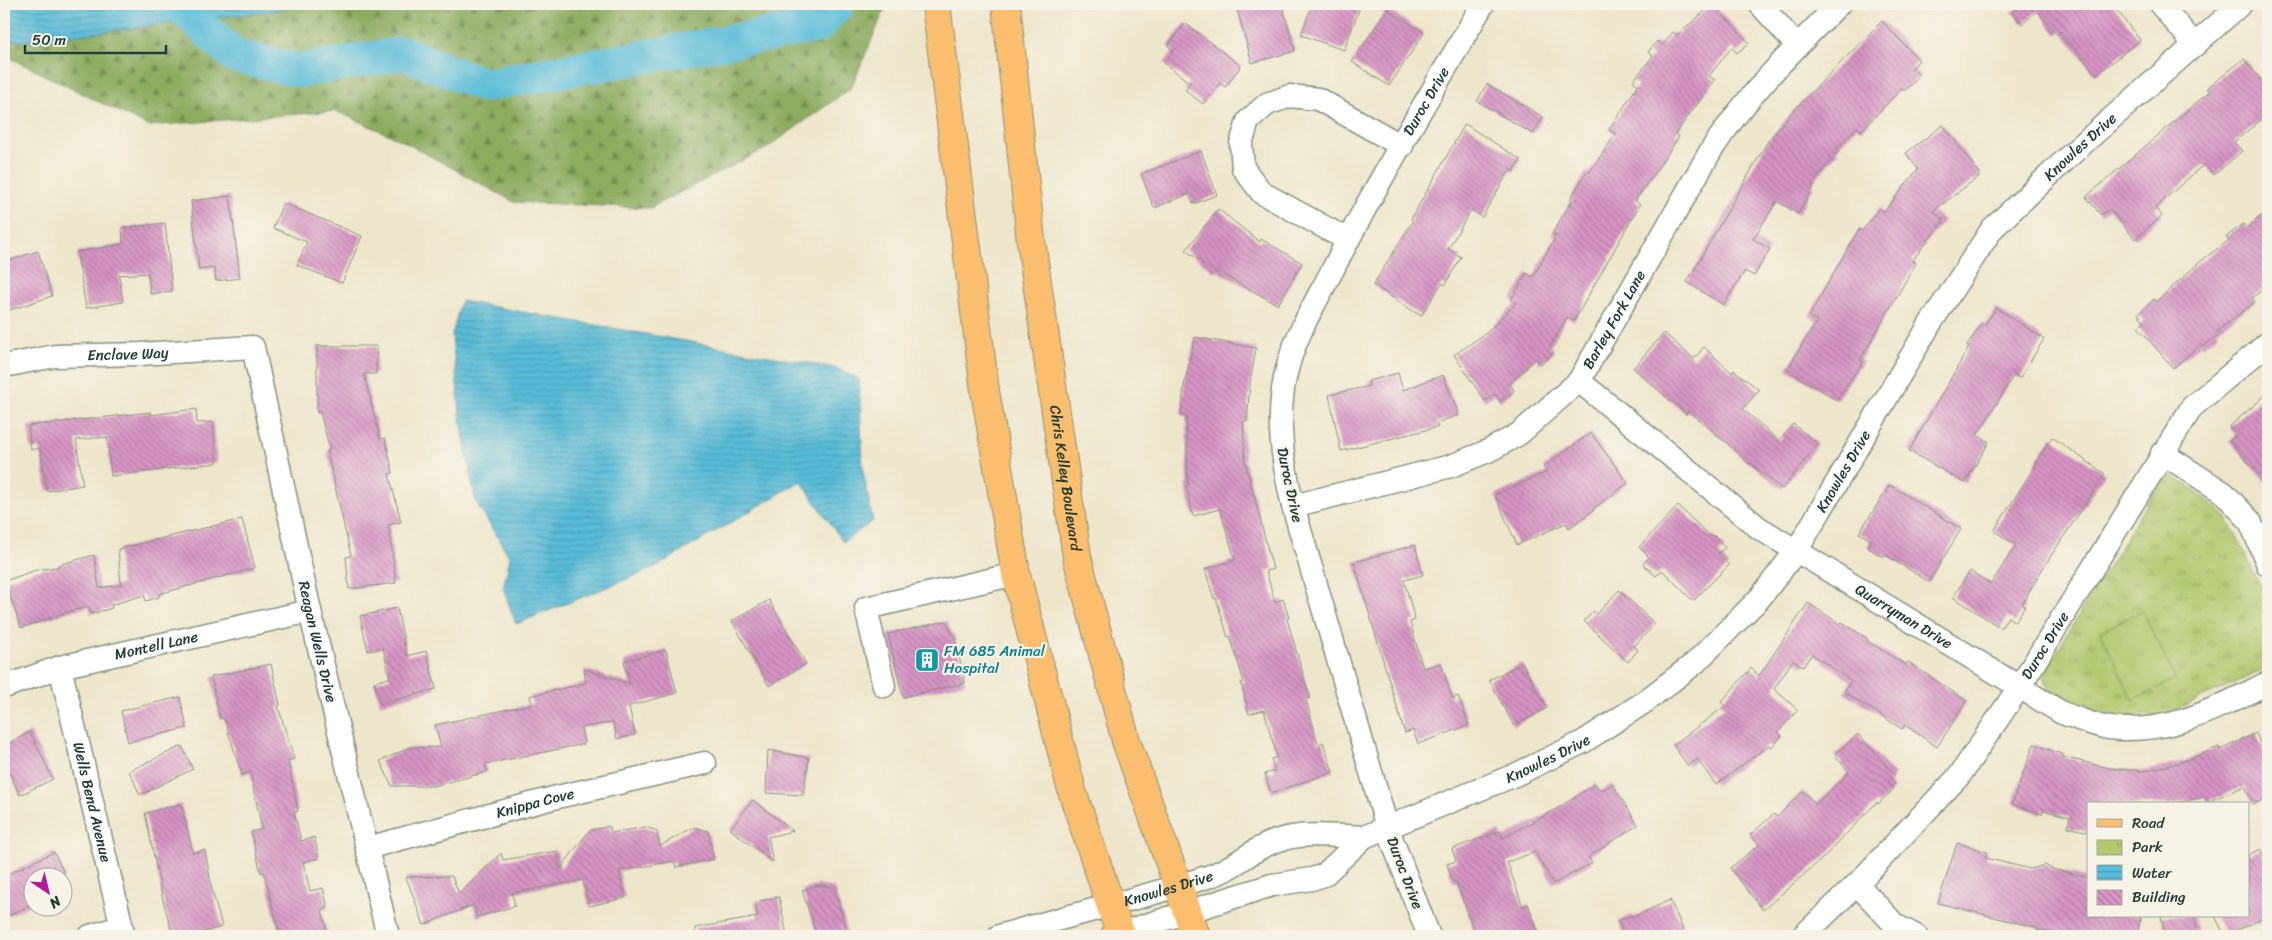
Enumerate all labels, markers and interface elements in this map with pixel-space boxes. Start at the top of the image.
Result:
scale bar [25,22,166,54]
text: 50 m [32,27,67,53]
street label: Duroc Drive [1396,61,1457,141]
street label: Knowles Drive [2037,106,2123,187]
street label: Barley Fork Lane [1575,265,1653,374]
street label: Enclave Way [87,339,170,368]
street label: Chris Kelley Boulevard [1042,404,1089,554]
street label: Knowles Drive [1809,425,1878,518]
street label: Duroc Drive [1269,445,1311,525]
street label: Quarryman Drive [1850,577,1958,656]
street label: Reagan Wells Drive [291,579,345,705]
street label: Duroc Drive [2014,606,2076,685]
street label: Montell Lane [112,623,201,667]
place label: FM 685 Animal Hospital [944,638,1046,681]
building icon: FM 685 Animal Hospital [914,647,940,673]
street label: Knowles Drive [1501,727,1596,791]
street label: Wells Bend Avenue [65,739,119,865]
street label: Knippa Cove [493,780,577,826]
legend [2087,802,2250,918]
text: Road [2132,810,2165,836]
street label: Duroc Drive [1379,833,1431,913]
text: Park [2132,834,2163,860]
text: Water [2132,860,2172,886]
street label: Knowles Drive [1121,863,1217,914]
north arrow [22,868,72,918]
text: Building [2132,884,2186,910]
text: N [44,889,67,915]

